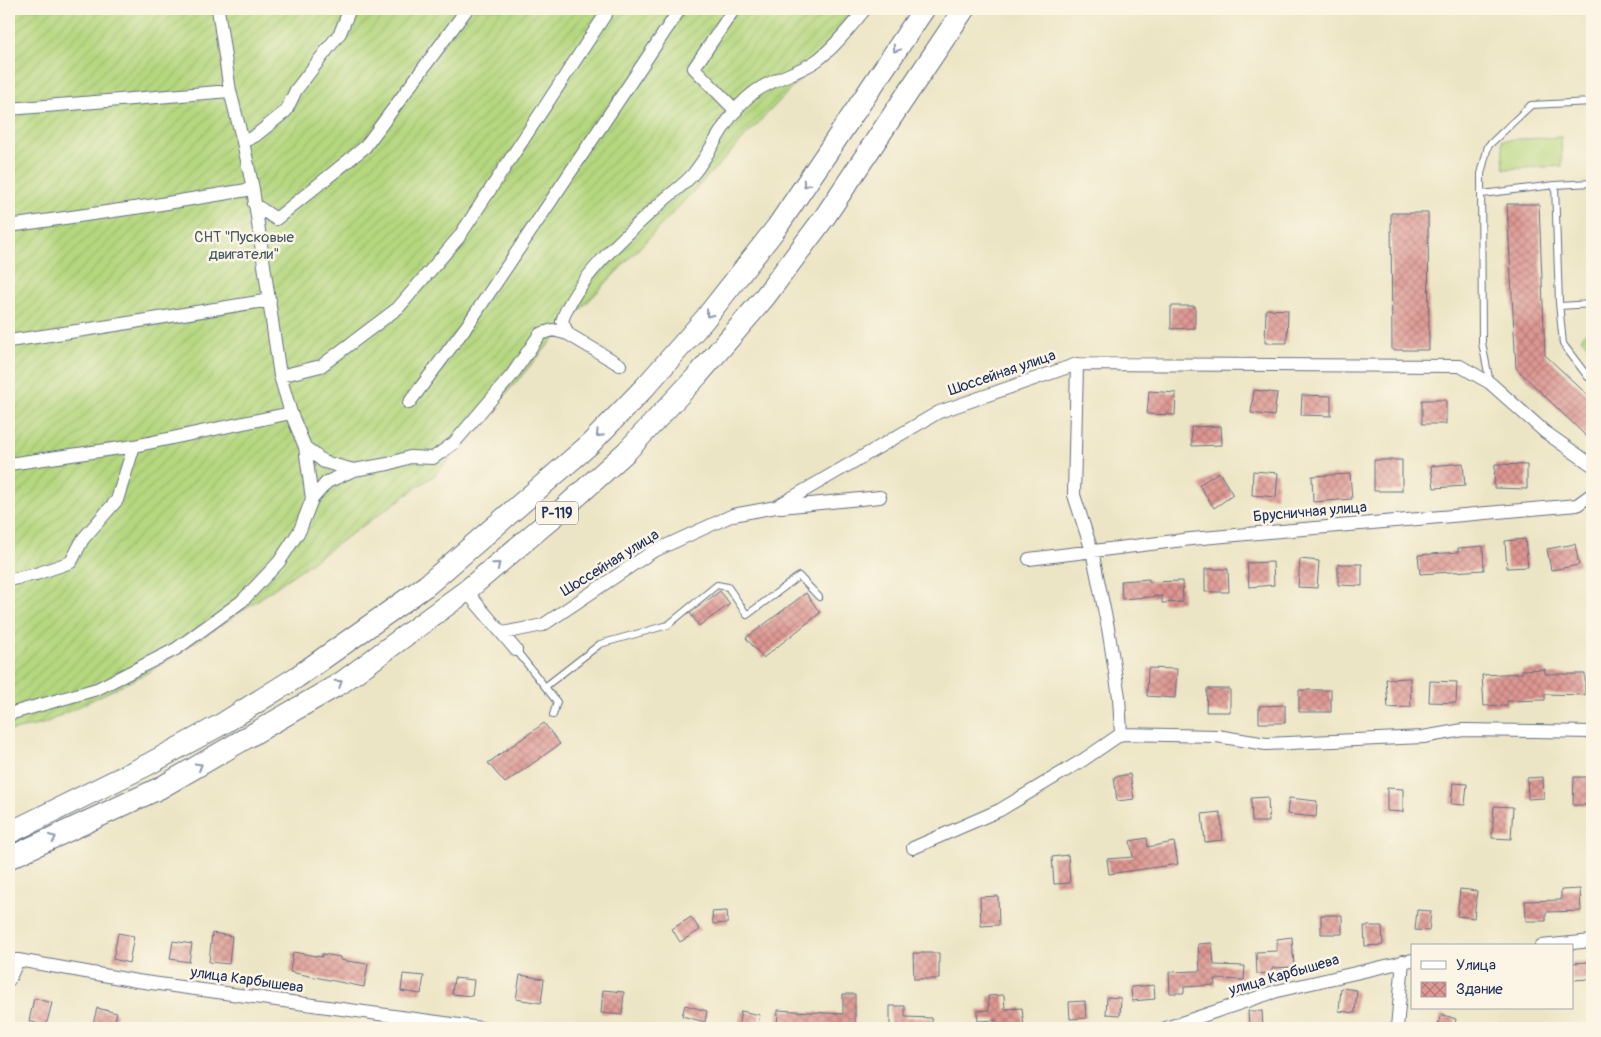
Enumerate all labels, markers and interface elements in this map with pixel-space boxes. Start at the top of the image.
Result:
one-way arrow [893,43,902,53]
one-way arrow [802,179,812,188]
park label: СНТ "Пусковые двигатели" [194,228,294,264]
one-way arrow [705,309,714,318]
street label: Шоссейная улица [946,346,1058,400]
one-way arrow [596,429,605,438]
street label: Брусничная улица [1252,498,1368,526]
road number: Р-119 [536,502,578,524]
street label: Шоссейная улица [557,525,663,601]
one-way arrow [491,562,500,571]
one-way arrow [333,680,342,690]
one-way arrow [193,762,202,772]
one-way arrow [48,833,57,844]
legend [1411,944,1574,1010]
street label: улица Карбышева [1226,950,1341,1000]
text: Улица [1456,956,1496,975]
street label: улица Карбышева [188,963,305,997]
text: Здание [1456,980,1503,999]

